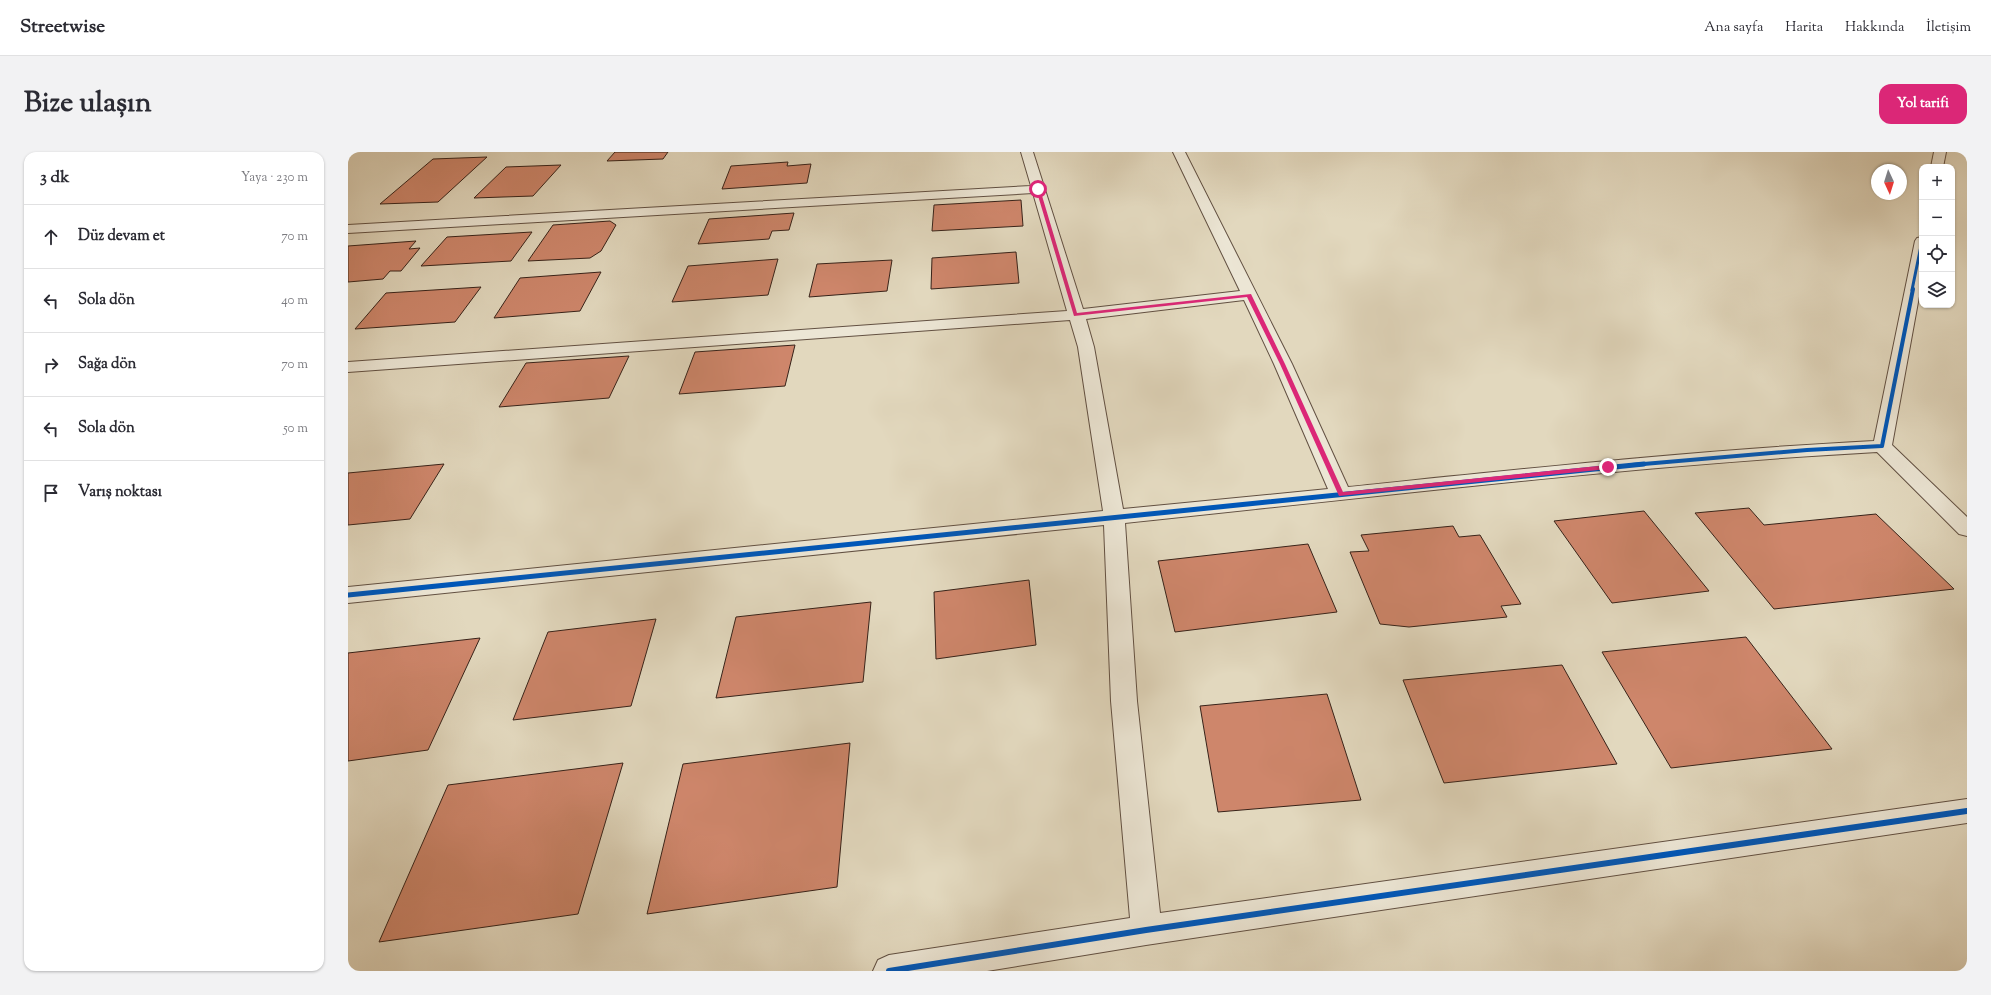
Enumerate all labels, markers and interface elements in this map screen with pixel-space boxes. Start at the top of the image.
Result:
text: Streetwise [20,14,105,41]
text: Ana sayfa [1704,18,1763,38]
text: Harita [1785,18,1823,38]
text: Hakkında [1845,18,1904,38]
text: İletişim [1926,18,1971,38]
text: Bize ulaşın [24,84,152,124]
button: Yol tarifi [1879,84,1967,124]
north arrow [1871,164,1907,200]
map controls [1919,164,1955,308]
button: + [1919,164,1955,200]
text: 3 dk [40,166,70,190]
text: Yaya · 230 m [241,169,308,187]
route start [1029,180,1047,198]
button: − [1919,200,1955,236]
icon: ahead [40,226,62,248]
text: Düz devam et [78,226,165,247]
text: 70 m [281,228,308,246]
button: locate [1919,236,1955,272]
button: layers [1919,272,1955,308]
icon: left [40,290,62,312]
text: Sola dön [78,290,135,311]
text: 40 m [281,292,308,310]
icon: right [40,354,62,376]
text: Sağa dön [78,354,136,375]
text: 70 m [281,356,308,374]
icon: left [40,418,62,440]
text: Sola dön [78,418,135,439]
text: 50 m [283,420,308,438]
route end [1599,458,1617,476]
icon: arrive [40,482,62,504]
text: Varış noktası [78,482,162,503]

